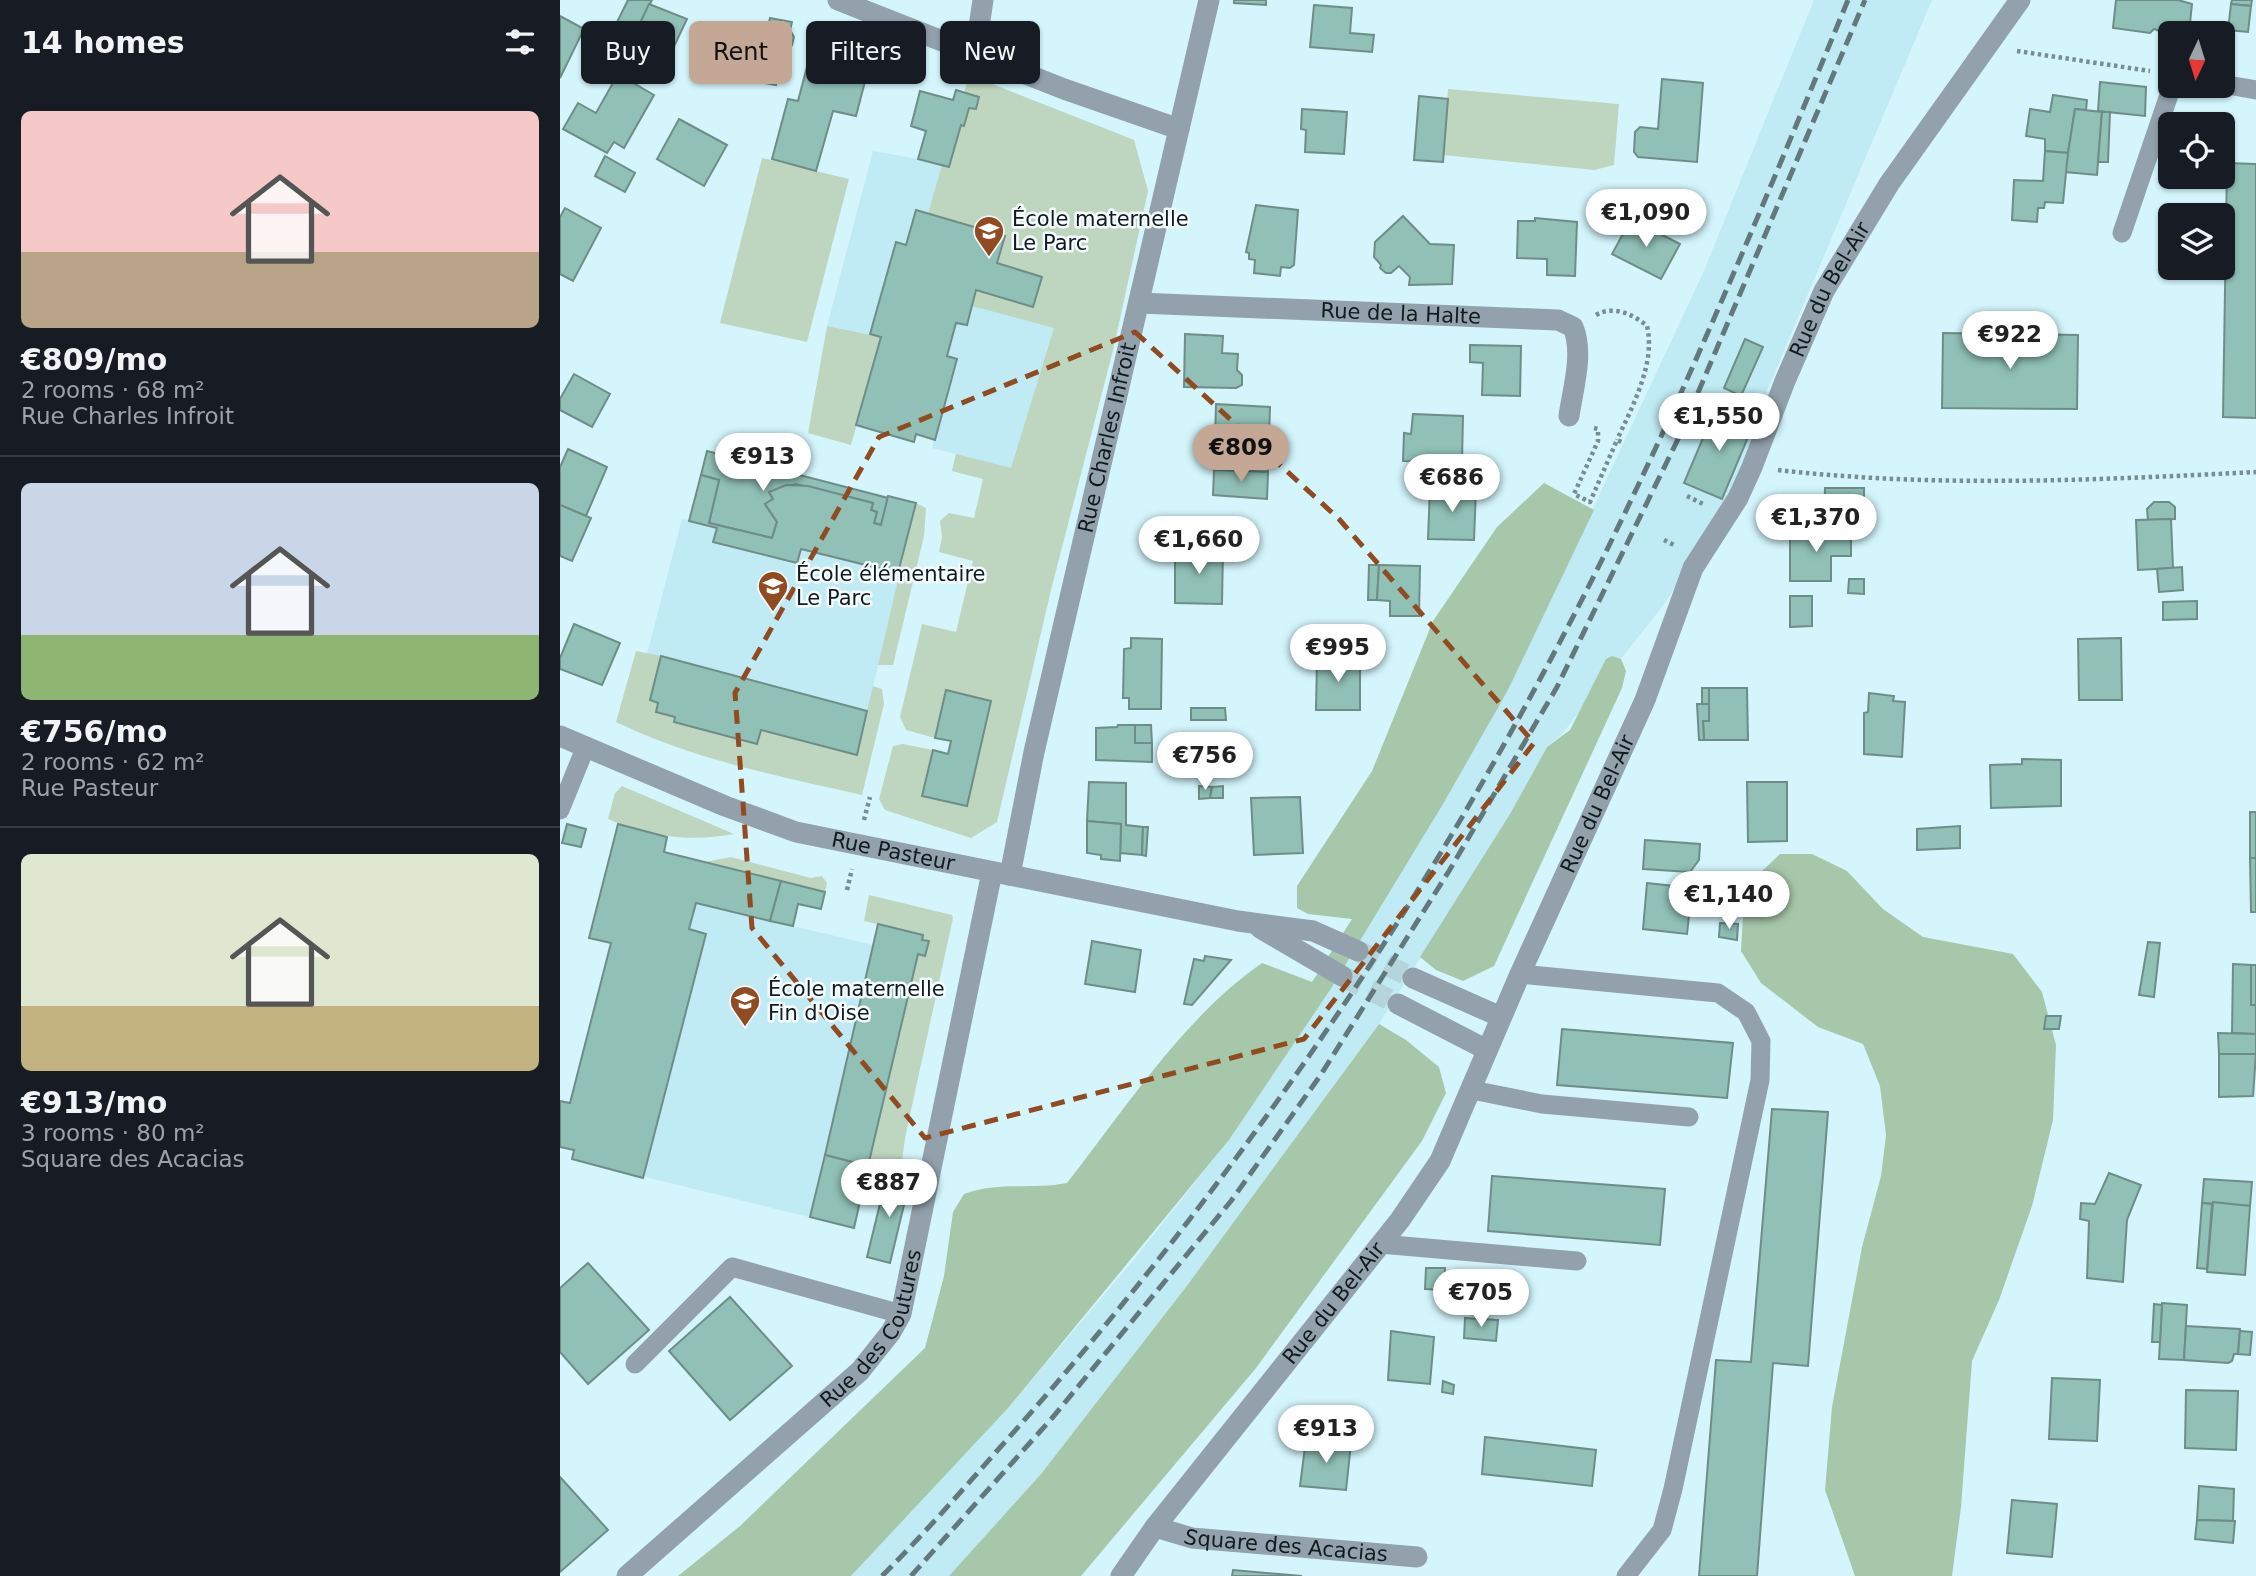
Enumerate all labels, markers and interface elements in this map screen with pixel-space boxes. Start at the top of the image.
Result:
chip: Buy [581,21,675,84]
chip: Rent [689,21,792,84]
chip: Filters [806,21,926,84]
chip: New [940,21,1040,84]
north arrow [2158,21,2235,98]
map controls [2158,21,2235,280]
icon: filters [501,23,539,61]
text: 14 homes [21,25,185,60]
button: locate [2158,112,2235,189]
icon: home [217,156,343,282]
pin: €1,090 [1589,190,1703,249]
text: €1,090 [1602,199,1690,225]
button: layers [2158,203,2235,280]
place label: École maternelle Le Parc [1012,206,1189,255]
school or university icon: École maternelle Le Parc [972,214,1006,258]
street label: Rue du Bel-Air [1785,217,1875,361]
street label: Rue de la Halte [1320,298,1482,329]
pin: €922 [1969,312,2051,371]
text: €922 [1978,321,2042,347]
street label: Rue Charles Infroit [1073,340,1141,535]
text: €809/mo [21,342,167,377]
text: 2 rooms · 68 m² [21,377,205,403]
pin: €1,550 [1662,393,1776,453]
text: Rue Charles Infroit [21,403,234,429]
text: €1,550 [1675,403,1763,429]
pin: €809 [1200,424,1282,484]
pin: €913 [722,434,804,493]
text: €809 [1209,434,1273,460]
text: €913 [731,443,795,469]
pin: €686 [1411,454,1493,514]
text: €686 [1420,464,1484,490]
pin: €1,370 [1759,494,1873,554]
text: €1,370 [1772,504,1860,530]
pin: €1,660 [1142,516,1256,576]
text: €1,660 [1155,526,1243,552]
icon: home [217,528,343,654]
place label: École élémentaire Le Parc [796,561,985,610]
school or university icon: École élémentaire Le Parc [756,569,790,613]
pin: €995 [1297,624,1379,684]
text: €995 [1306,634,1370,660]
text: €756/mo [21,714,167,749]
street label: Rue du Bel-Air [1556,731,1640,877]
pin: €756 [1164,732,1246,792]
text: €756 [1173,742,1237,768]
text: 2 rooms · 62 m² [21,749,205,775]
text: Rue Pasteur [21,775,158,801]
street label: Rue Pasteur [829,827,957,876]
pin: €1,140 [1672,872,1786,931]
text: €1,140 [1685,881,1773,907]
icon: home [217,899,343,1025]
place label: École maternelle Fin d'Oise [768,976,945,1025]
school or university icon: École maternelle Fin d'Oise [728,984,762,1028]
text: €913/mo [21,1085,167,1120]
text: 3 rooms · 80 m² [21,1120,205,1146]
text: Square des Acacias [21,1146,245,1172]
pin: €887 [848,1160,930,1219]
text: €887 [857,1169,921,1195]
street label: Rue du Bel-Air [1278,1237,1390,1369]
street label: Rue des Coutures [815,1247,926,1412]
pin: €705 [1440,1270,1522,1329]
text: €705 [1449,1279,1513,1305]
pin: €913 [1285,1406,1367,1465]
text: €913 [1294,1415,1358,1441]
street label: Square des Acacias [1181,1524,1389,1566]

